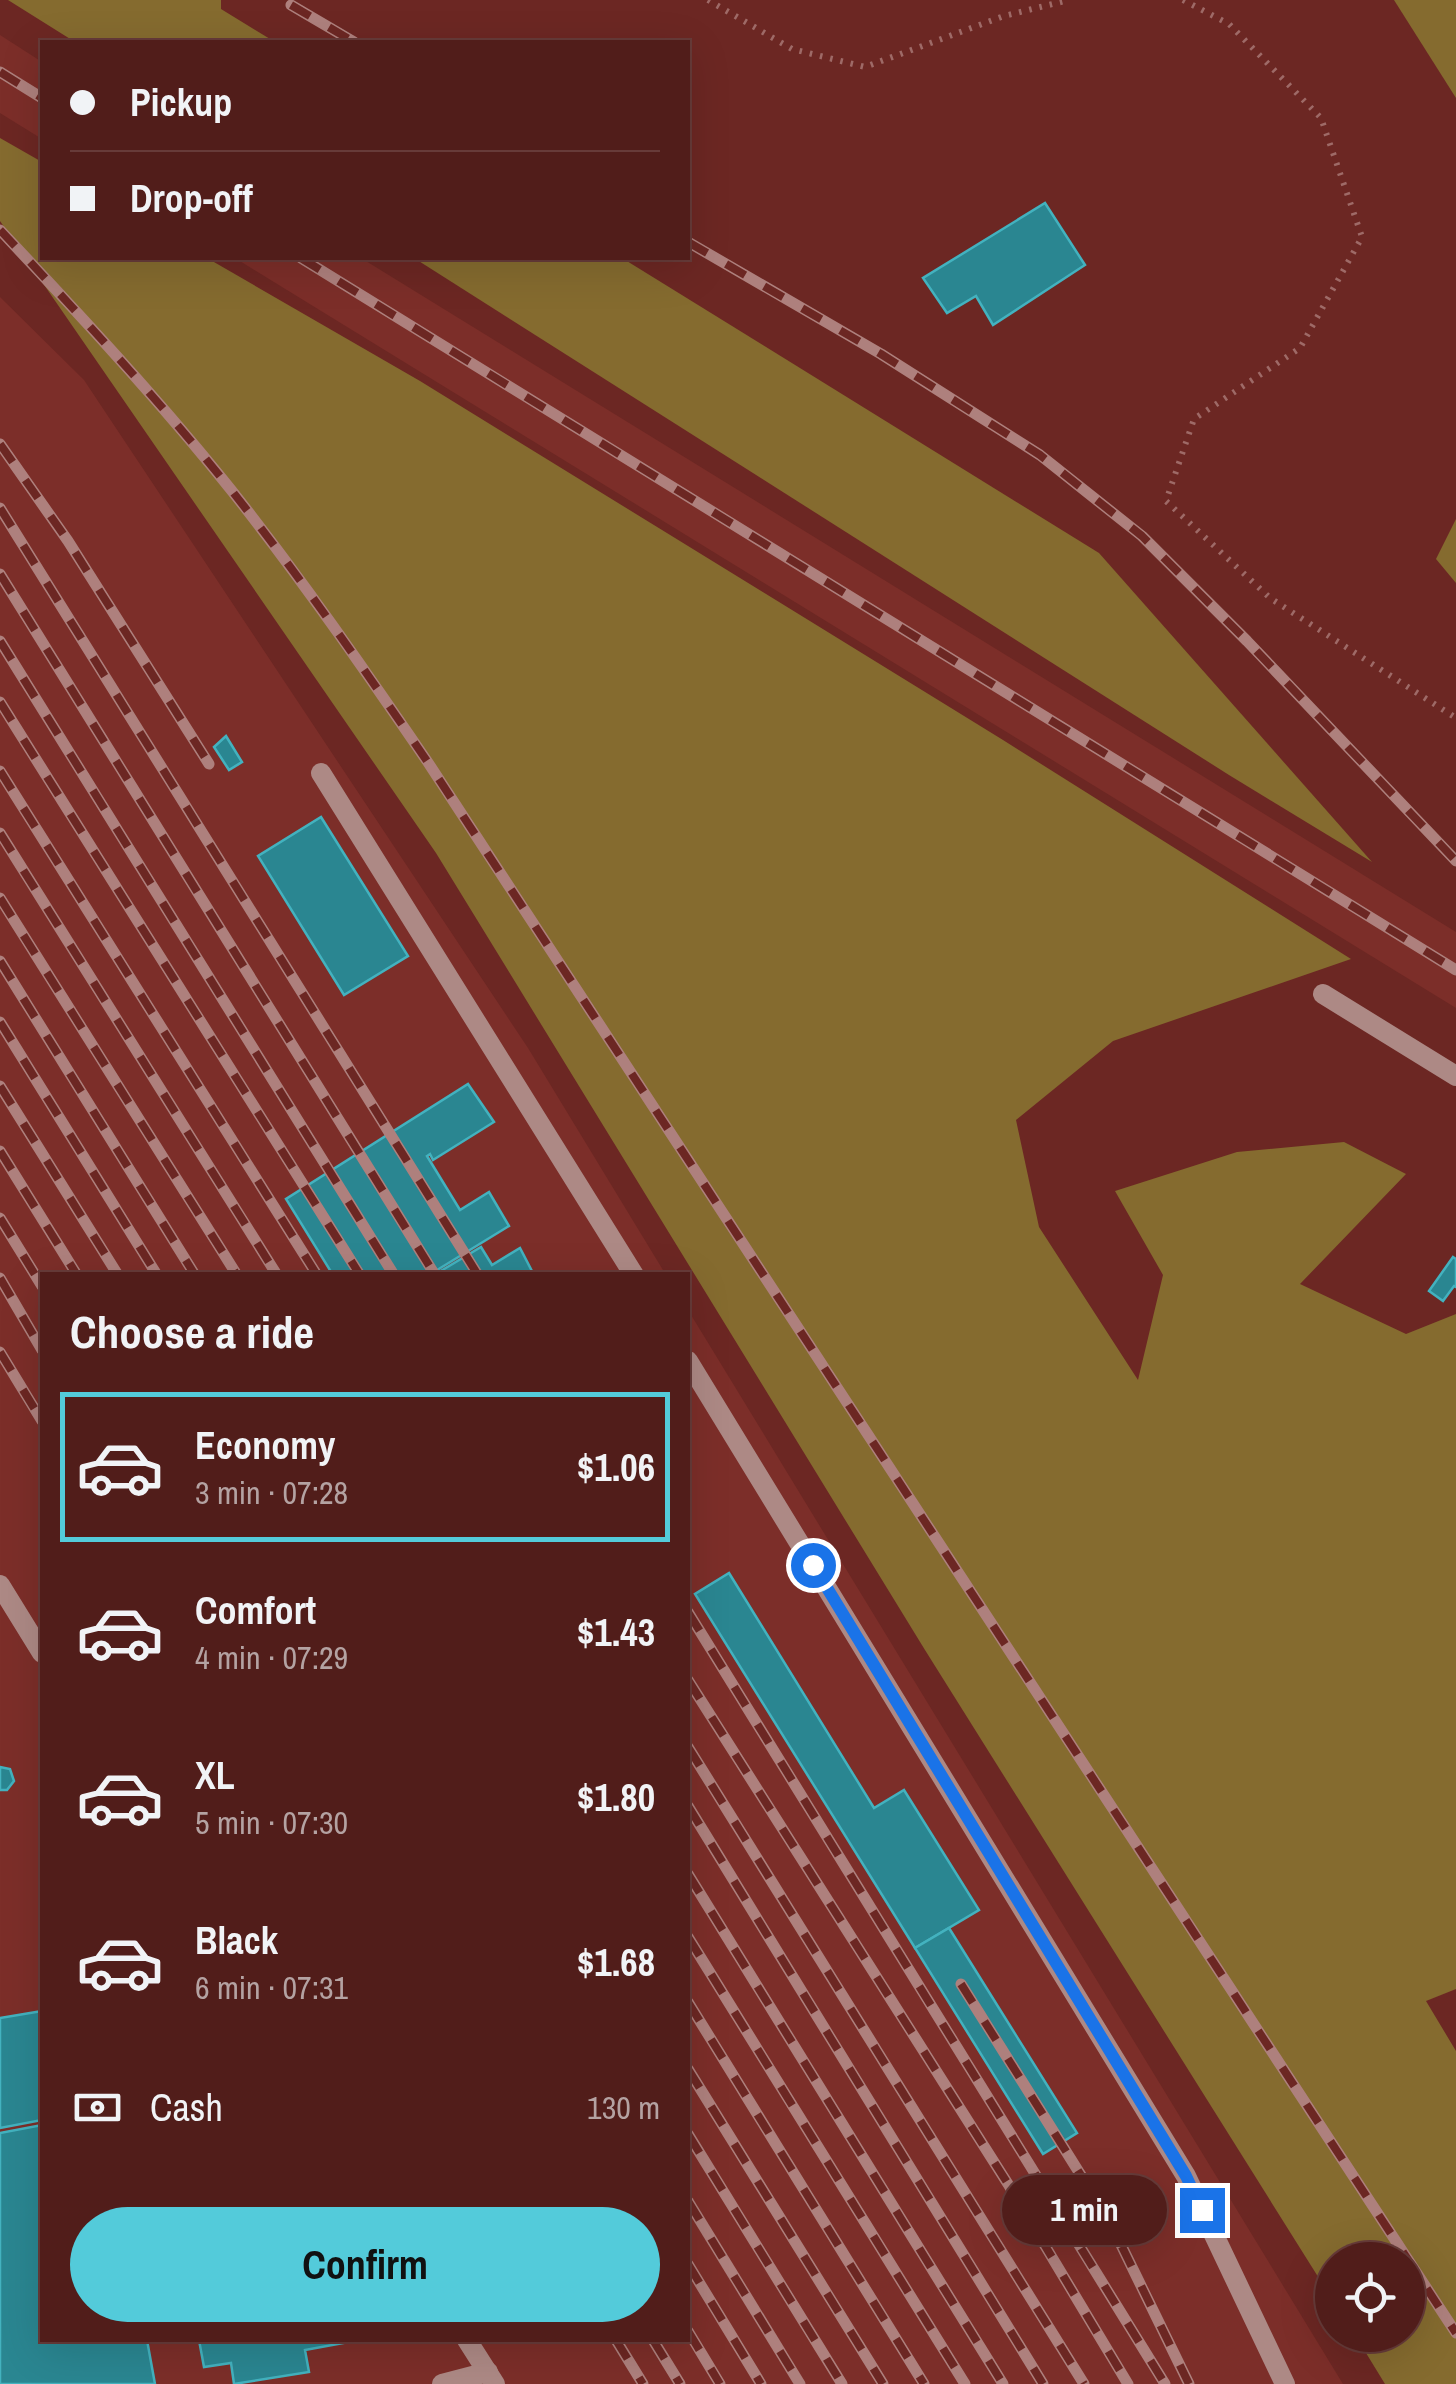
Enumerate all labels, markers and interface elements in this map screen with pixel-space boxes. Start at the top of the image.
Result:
text: Pickup [130,77,232,128]
text: Drop-off [130,173,253,224]
text: Choose a ride [70,1301,314,1362]
text: Economy [195,1420,335,1471]
icon: car [75,1422,165,1512]
text: $1.06 [577,1442,655,1493]
text: 3 min · 07:28 [195,1471,348,1514]
route start [791,1543,836,1588]
text: Comfort [195,1585,316,1636]
icon: car [75,1587,165,1677]
text: $1.43 [577,1607,655,1658]
text: 4 min · 07:29 [195,1636,348,1679]
text: XL [195,1750,235,1801]
icon: car [75,1752,165,1842]
text: $1.80 [577,1772,655,1823]
text: 5 min · 07:30 [195,1801,348,1844]
text: Black [195,1915,278,1966]
icon: car [75,1917,165,2007]
text: $1.68 [577,1937,655,1988]
text: 6 min · 07:31 [195,1966,348,2009]
icon: cash [70,2080,125,2135]
text: Cash [150,2082,223,2133]
text: 130 m [587,2086,660,2129]
callout: 1 min [1002,2175,1167,2245]
text: 1 min [1050,2188,1119,2231]
route end [1180,2188,1225,2233]
button: Confirm [70,2207,660,2322]
map controls [1315,2242,1425,2352]
button: locate [1315,2242,1425,2352]

